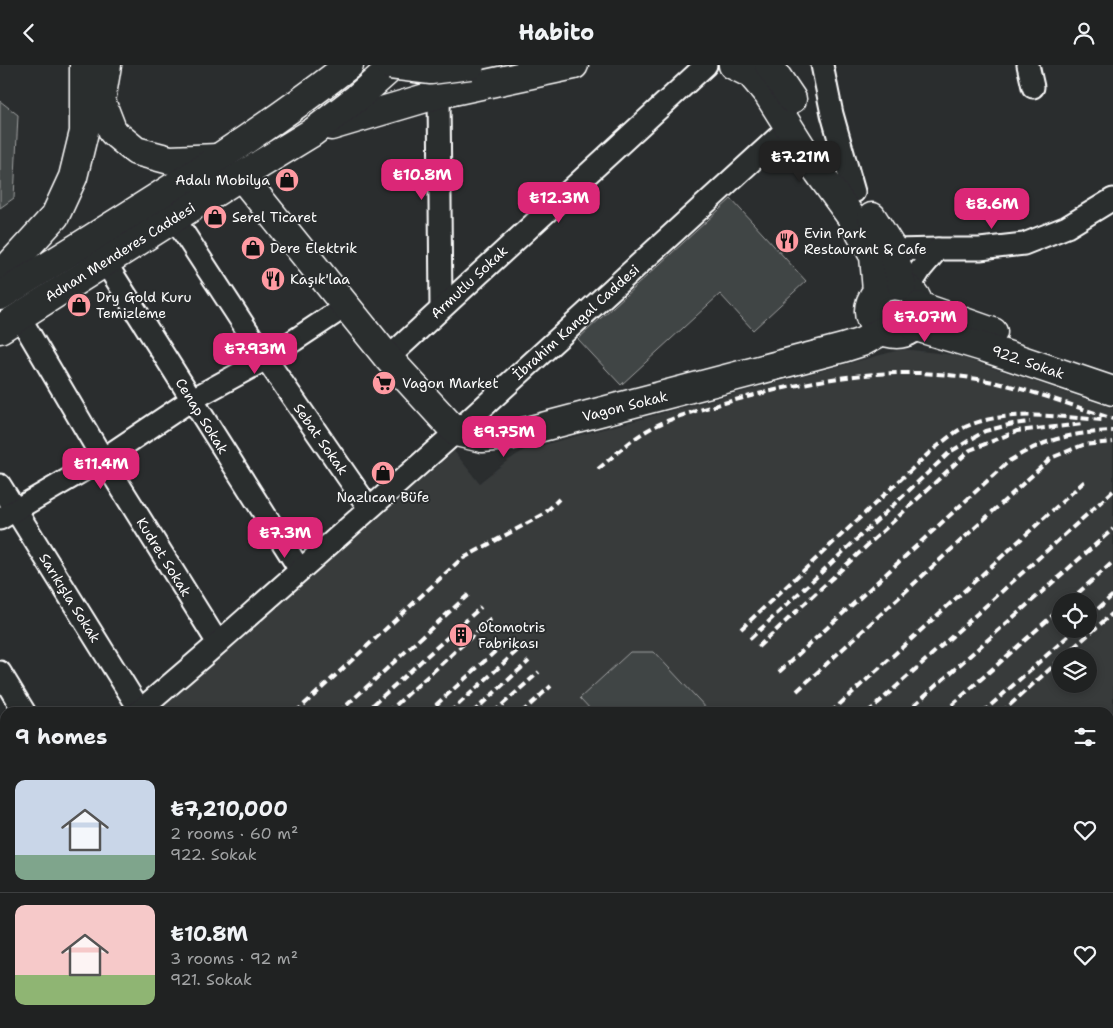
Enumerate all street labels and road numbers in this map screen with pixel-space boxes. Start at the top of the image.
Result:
street label: Adnan Menderes Caddesi [42,198,198,306]
street label: Armutlu Sokak [427,242,511,322]
street label: İbrahim Kangal Caddesi [509,260,643,384]
street label: 922. Sokak [989,341,1067,383]
street label: Cenap Sokak [172,375,232,457]
street label: Vagon Sokak [580,387,670,425]
street label: Sebat Sokak [290,400,352,478]
street label: Kudret Sokak [133,514,195,600]
street label: Sarıkışla Sokak [35,550,105,646]

